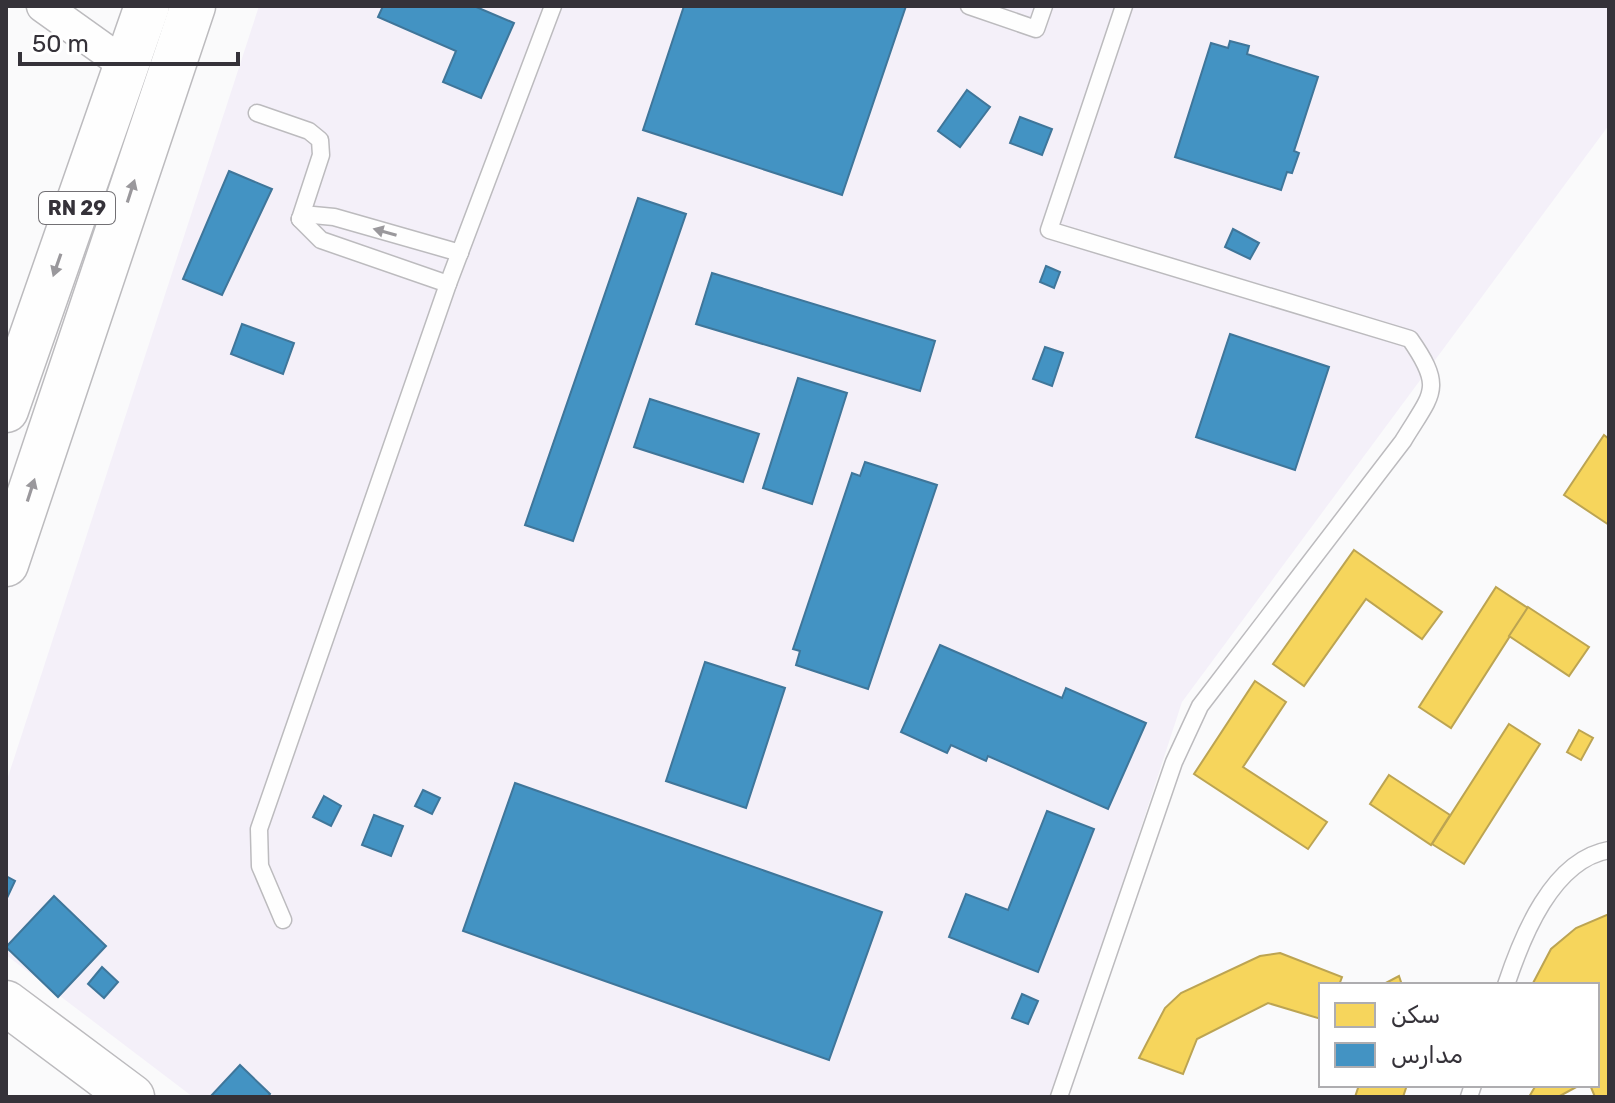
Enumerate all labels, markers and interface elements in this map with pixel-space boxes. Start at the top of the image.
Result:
scale bar [20,16,238,66]
text: 50 m [32,30,89,58]
one-way arrow [125,178,138,202]
road number: RN 29 [39,192,115,224]
one-way arrow [372,225,397,237]
one-way arrow [50,253,63,277]
one-way arrow [25,478,37,502]
legend [1319,983,1599,1087]
text: سكن [1391,1001,1440,1029]
text: مدارس [1391,1041,1463,1069]

